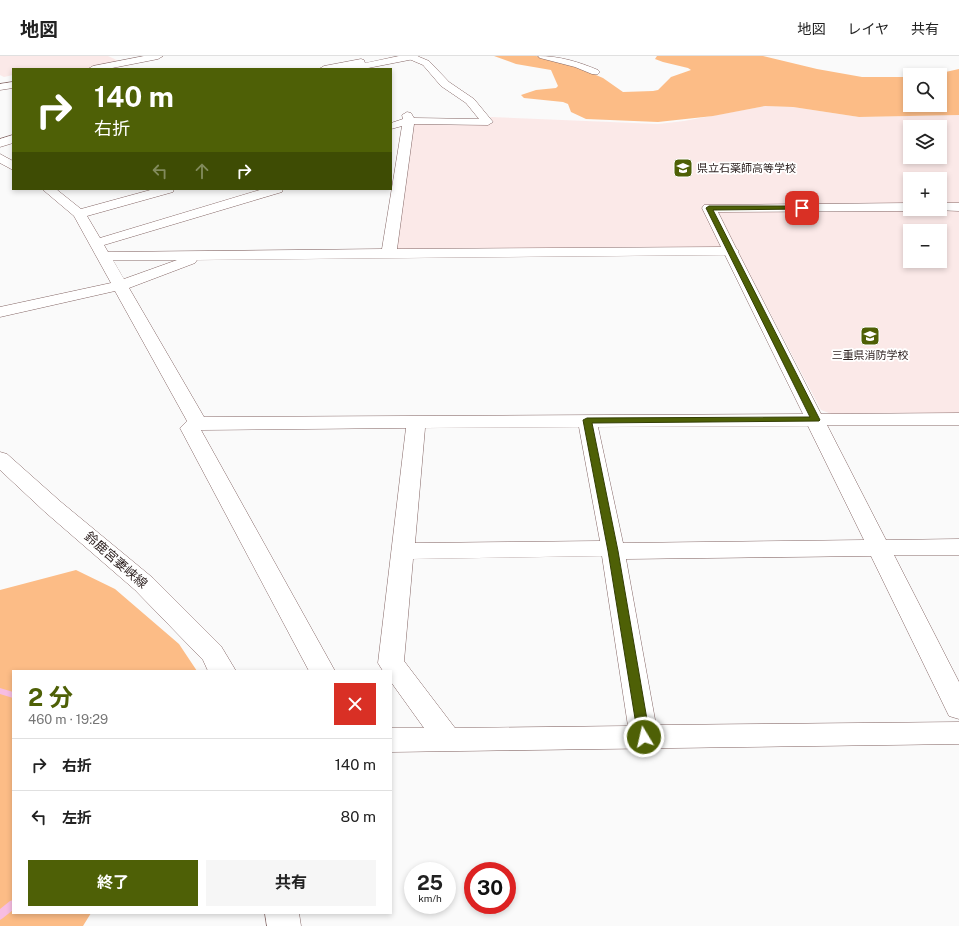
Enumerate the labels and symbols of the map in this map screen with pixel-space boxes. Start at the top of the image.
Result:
school or university icon: 県立石薬師高等学校 [672,157,694,179]
place label: 県立石薬師高等学校 [697,162,796,174]
pin [785,191,819,225]
school or university icon: 三重県消防学校 [859,325,881,347]
place label: 三重県消防学校 [832,349,909,361]
street label: 鈴鹿宮妻峡線 [82,529,150,591]
position arrow [623,716,665,758]
speed limit sign: 30 [464,862,516,914]

